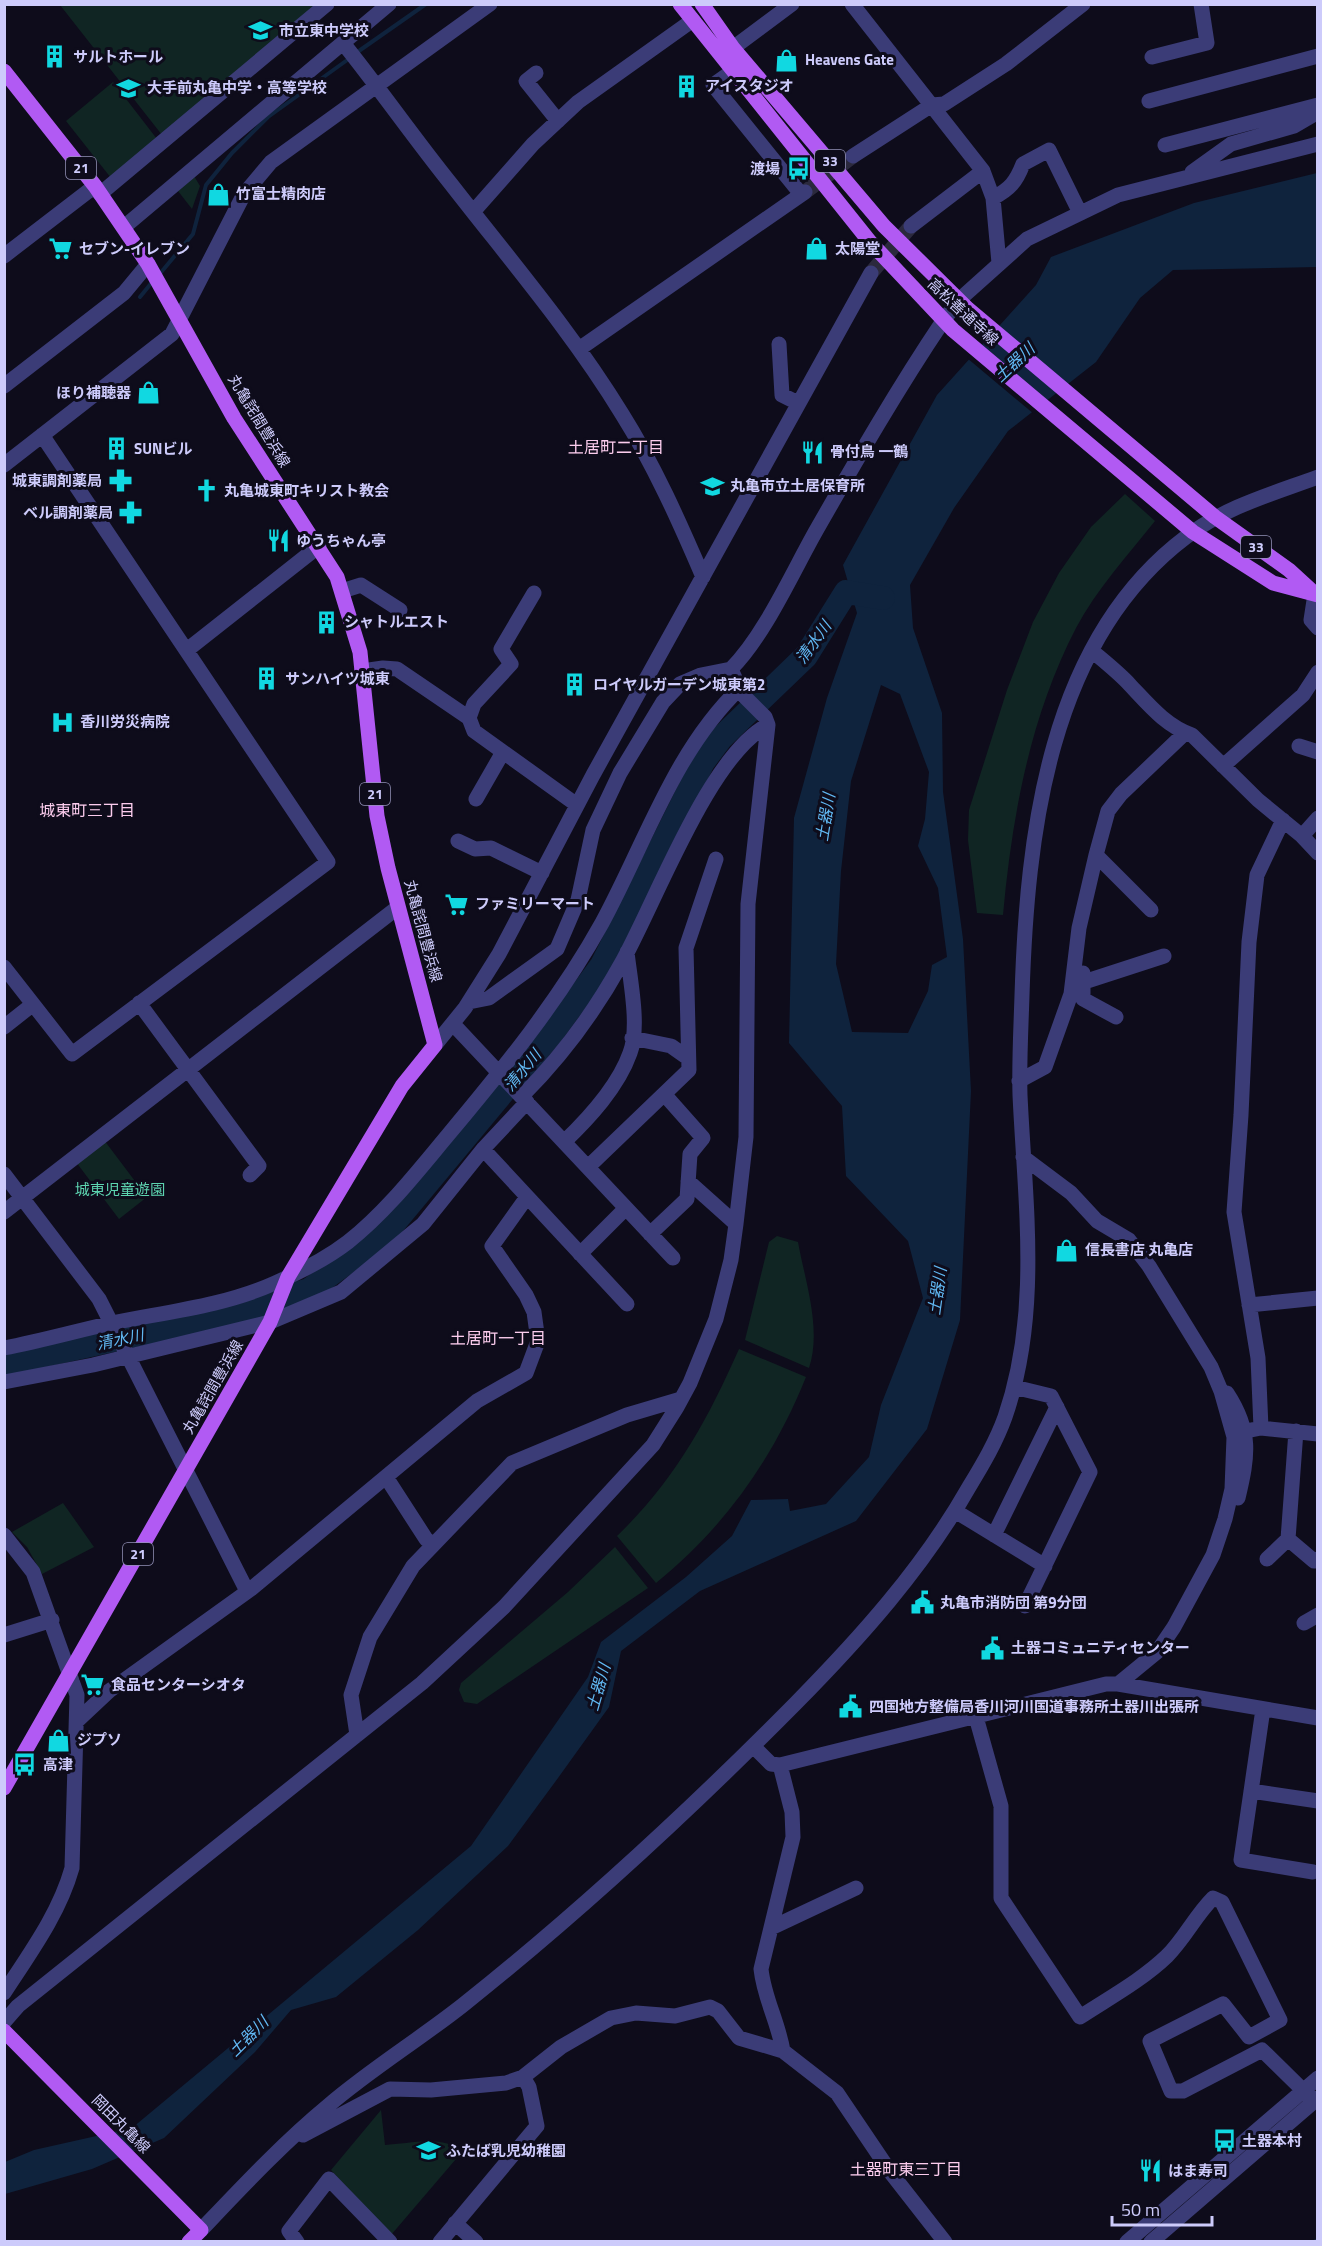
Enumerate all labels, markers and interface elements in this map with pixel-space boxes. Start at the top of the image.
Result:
school or university icon: 市立東中学校 [248,18,274,44]
place label: 市立東中学校 [279,19,369,42]
building icon: サルトホール [42,44,68,70]
place label: サルトホール [73,45,163,68]
shop icon: Heavens Gate [774,47,800,73]
place label: Heavens Gate [805,48,894,71]
building icon: アイスタジオ [674,73,700,99]
place label: アイスタジオ [705,74,794,97]
school or university icon: 大手前丸亀中学・高等学校 [116,75,142,101]
place label: 大手前丸亀中学・高等学校 [147,76,327,99]
road number: 33 [815,150,845,172]
bus stop icon: 渡場 [785,156,811,182]
road number: 21 [66,157,96,179]
place label: 渡場 [750,157,780,180]
shop icon: 竹富士精肉店 [205,181,231,207]
place label: 竹富士精肉店 [236,182,326,205]
supermarket icon: セブン-イレブン [48,236,74,262]
shop icon: 太陽堂 [804,236,830,262]
place label: セブン-イレブン [79,237,190,260]
place label: 太陽堂 [835,237,880,260]
street label: 高松善通寺線 [923,273,1004,351]
water label: 土器川 [988,335,1041,387]
street label: 丸亀詫間豊浜線 [223,370,296,472]
shop icon: ほり補聴器 [136,380,162,406]
place label: ほり補聴器 [56,381,132,404]
district label: 土居町二丁目 [568,435,664,459]
building icon: SUNビル [103,436,129,462]
place label: SUNビル [134,437,192,460]
restaurant icon: 骨付鳥 一鶴 [799,439,825,465]
place label: 骨付鳥 一鶴 [830,440,908,463]
pharmacy icon: 城東調剤薬局 [107,468,133,494]
place label: 城東調剤薬局 [12,469,102,492]
school or university icon: 丸亀市立土居保育所 [699,473,725,499]
place label: 丸亀市立土居保育所 [730,474,865,497]
church icon: 丸亀城東町キリスト教会 [193,478,219,504]
place label: 丸亀城東町キリスト教会 [224,479,389,502]
pharmacy icon: ベル調剤薬局 [118,500,144,526]
place label: ベル調剤薬局 [23,501,113,524]
restaurant icon: ゆうちゃん亭 [265,528,291,554]
place label: ゆうちゃん亭 [296,529,386,552]
road number: 33 [1241,536,1271,558]
building icon: シャトルエスト [313,609,339,635]
place label: シャトルエスト [344,610,449,633]
water label: 清水川 [789,614,838,668]
building icon: サンハイツ城東 [254,666,280,692]
place label: サンハイツ城東 [285,667,390,690]
building icon: ロイヤルガーデン城東第2 [562,672,588,698]
place label: ロイヤルガーデン城東第2 [593,673,766,696]
hospital icon: 香川労災病院 [49,709,75,735]
place label: 香川労災病院 [80,710,170,733]
road number: 21 [360,783,390,805]
water label: 土器川 [809,789,841,843]
district label: 城東町三丁目 [39,798,135,822]
street label: 丸亀詫間豊浜線 [399,877,448,985]
supermarket icon: ファミリーマート [444,891,470,917]
place label: ファミリーマート [475,892,595,915]
water label: 清水川 [497,1042,548,1096]
park label: 城東児童遊園 [75,1178,165,1201]
shop icon: 信長書店 丸亀店 [1054,1237,1080,1263]
place label: 信長書店 丸亀店 [1085,1238,1193,1261]
water label: 土器川 [922,1264,953,1316]
water label: 清水川 [94,1322,148,1356]
district label: 土居町一丁目 [450,1326,546,1350]
street label: 丸亀詫間豊浜線 [176,1336,249,1438]
road number: 21 [123,1543,153,1565]
public building icon: 丸亀市消防団 第9分団 [909,1590,935,1616]
place label: 丸亀市消防団 第9分団 [940,1591,1087,1614]
public building icon: 土器コミュニティセンター [980,1635,1006,1661]
place label: 土器コミュニティセンター [1011,1636,1190,1659]
water label: 土器川 [580,1659,617,1713]
supermarket icon: 食品センターシオタ [80,1672,106,1698]
place label: 食品センターシオタ [111,1673,246,1696]
public building icon: 四国地方整備局香川河川国道事務所土器川出張所 [838,1694,864,1720]
place label: 四国地方整備局香川河川国道事務所土器川出張所 [869,1695,1199,1718]
shop icon: ジプソ [46,1727,72,1753]
place label: ジプソ [77,1728,122,1751]
bus stop icon: 高津 [12,1752,38,1778]
place label: 高津 [43,1753,73,1776]
water label: 土器川 [223,2009,275,2061]
street label: 岡田丸亀線 [87,2089,156,2158]
bus stop icon: 土器本村 [1211,2128,1237,2154]
place label: 土器本村 [1242,2129,1302,2152]
school or university icon: ふたば乳児幼稚園 [415,2138,441,2164]
place label: ふたば乳児幼稚園 [446,2139,566,2162]
district label: 土器町東三丁目 [850,2157,962,2181]
restaurant icon: はま寿司 [1137,2158,1163,2184]
place label: はま寿司 [1168,2159,1228,2182]
scale bar [1112,2189,1212,2227]
text: 50 m [1121,2196,1160,2223]

